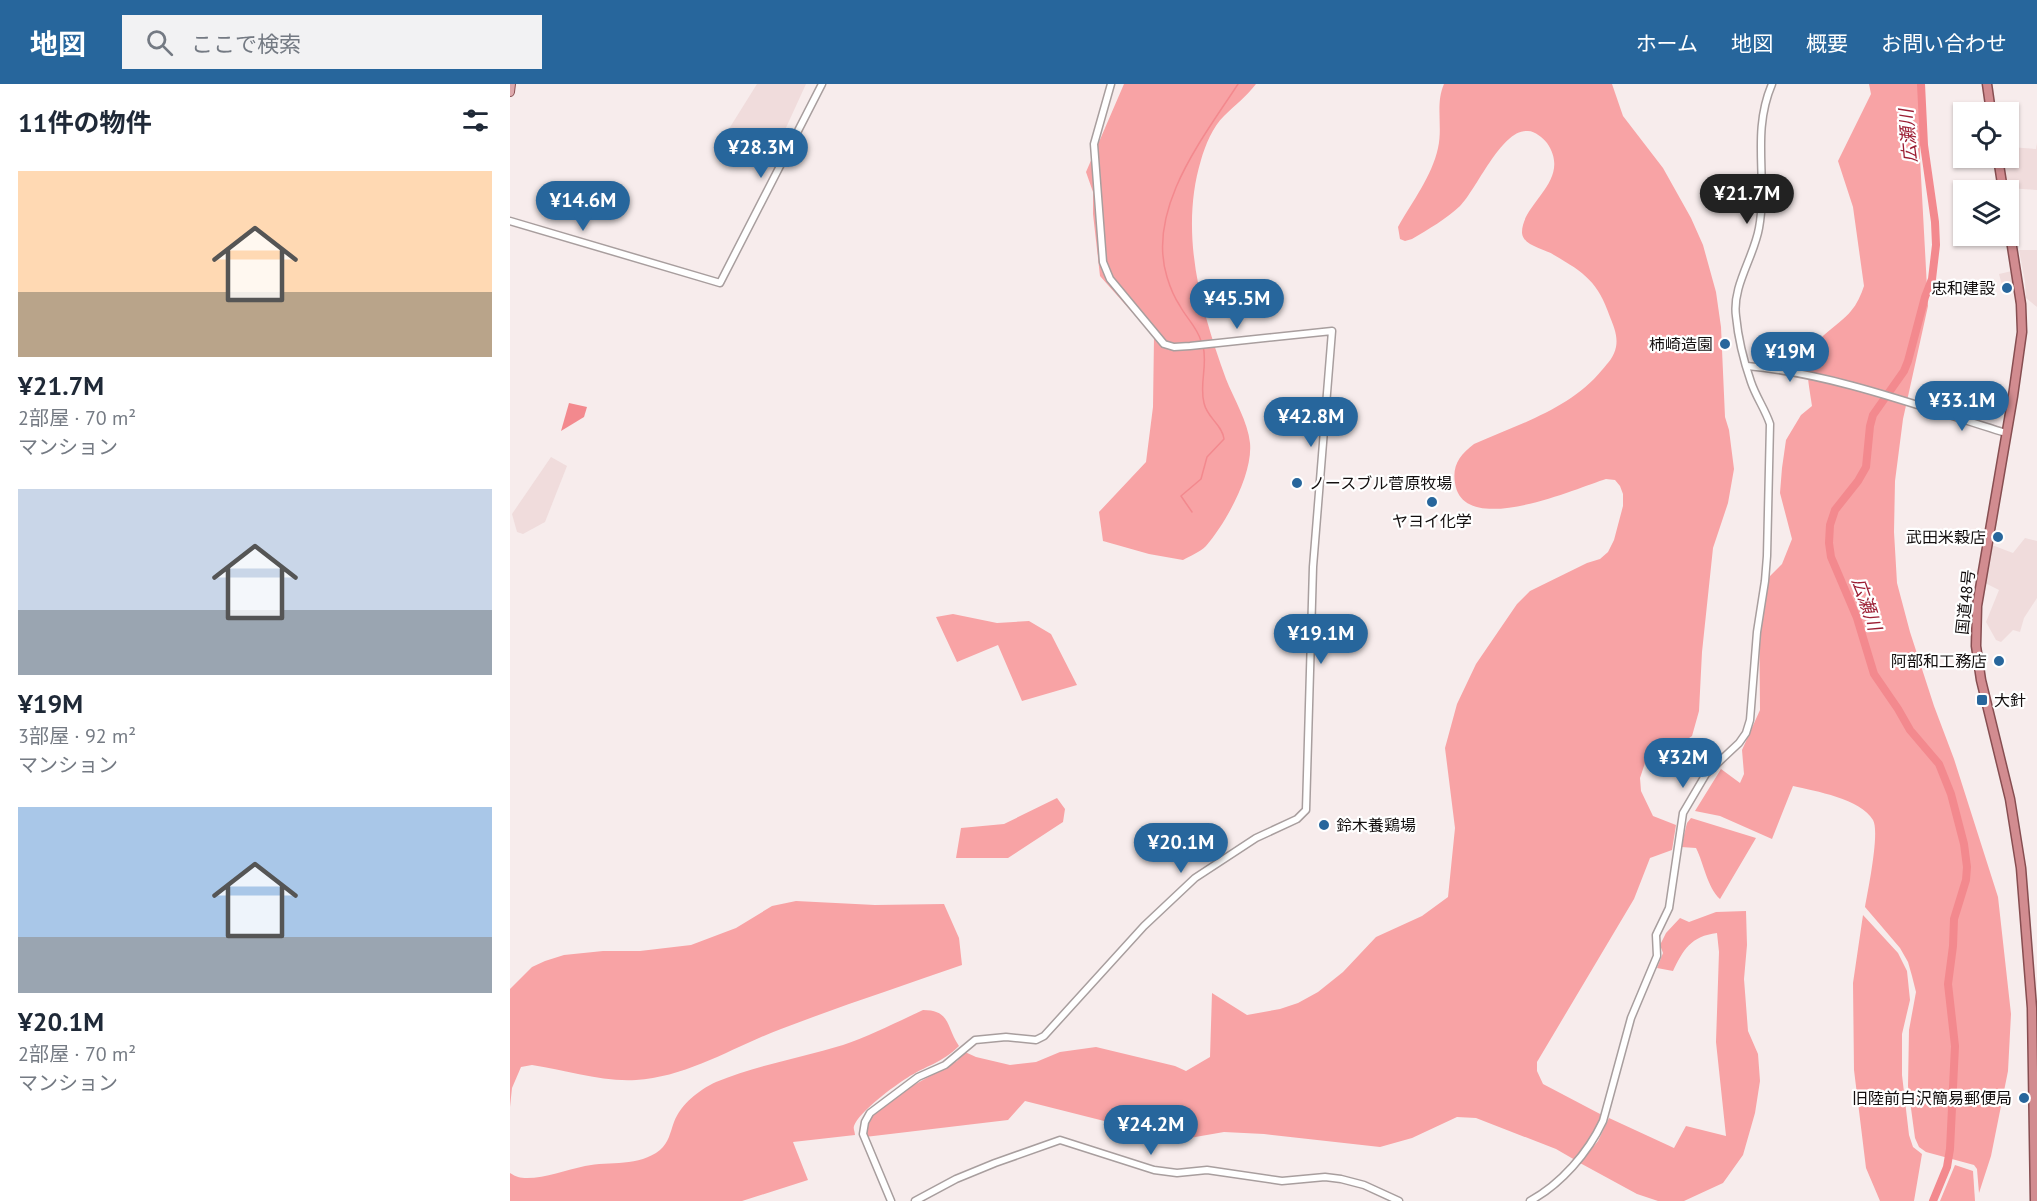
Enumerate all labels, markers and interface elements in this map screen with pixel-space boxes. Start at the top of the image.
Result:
search box [122,15,542,69]
text: 地図 [30,25,86,62]
icon: search [143,26,176,59]
text: ここで検索 [191,30,301,58]
text: ホーム [1636,30,1698,57]
text: 地図 [1731,30,1773,57]
text: 概要 [1806,30,1848,57]
text: お問い合わせ [1881,30,2007,57]
map controls [1953,102,2019,246]
button: locate [1953,102,2019,168]
icon: filters [459,104,492,137]
text: 11件の物件 [18,106,151,139]
water label: 広瀬川 [1894,106,1922,164]
pin: ¥28.3M [712,128,810,179]
text: ¥28.3M [728,134,794,160]
pin: ¥21.7M [1698,174,1796,225]
text: ¥21.7M [1714,180,1780,206]
button: layers [1953,180,2019,246]
pin: ¥14.6M [534,181,632,232]
text: ¥14.6M [550,187,616,213]
icon: home [201,210,309,318]
place label: 忠和建設 [1931,278,1995,298]
pin: ¥45.5M [1188,279,1286,330]
marker: 忠和建設 [2000,281,2014,295]
text: ¥45.5M [1204,285,1270,311]
pin: ¥19M [1754,332,1826,383]
place label: 柿崎造園 [1649,334,1713,354]
marker: 柿崎造園 [1718,337,1732,351]
text: ¥19M [1765,338,1815,364]
text: ¥21.7M [18,369,104,402]
pin: ¥33.1M [1913,381,2011,432]
text: ¥33.1M [1929,387,1995,413]
pin: ¥42.8M [1262,397,1360,448]
text: ¥42.8M [1278,403,1344,429]
text: 2部屋 · 70 m² [18,405,136,431]
text: マンション [18,434,118,460]
place label: ノースブル菅原牧場 [1309,473,1452,493]
marker: ノースブル菅原牧場 [1290,476,1304,490]
marker: ヤヨイ化学 [1425,495,1439,509]
place label: ヤヨイ化学 [1392,511,1472,531]
place label: 武田米穀店 [1906,527,1986,547]
icon: home [201,528,309,636]
marker: 武田米穀店 [1991,530,2005,544]
street label: 国道48号 [1952,568,1978,636]
water label: 広瀬川 [1847,575,1887,635]
pin: ¥19.1M [1272,614,1370,665]
text: ¥19.1M [1288,620,1354,646]
place label: 阿部和工務店 [1891,651,1987,671]
marker: 阿部和工務店 [1992,654,2006,668]
text: ¥19M [18,687,83,720]
place label: 大針 [1994,690,2026,710]
marker: 大針 [1975,693,1989,707]
text: 3部屋 · 92 m² [18,723,136,749]
pin: ¥32M [1647,738,1719,789]
text: ¥32M [1658,744,1708,770]
text: マンション [18,752,118,778]
place label: 鈴木養鶏場 [1336,815,1416,835]
marker: 鈴木養鶏場 [1317,818,1331,832]
pin: ¥20.1M [1132,823,1230,874]
text: ¥20.1M [1148,829,1214,855]
icon: home [201,846,309,954]
text: ¥20.1M [18,1005,104,1038]
text: 2部屋 · 70 m² [18,1041,136,1067]
text: マンション [18,1070,118,1096]
place label: 旧陸前白沢簡易郵便局 [1852,1088,2012,1108]
marker: 旧陸前白沢簡易郵便局 [2017,1091,2031,1105]
pin: ¥24.2M [1102,1105,1200,1156]
text: ¥24.2M [1118,1111,1184,1137]

